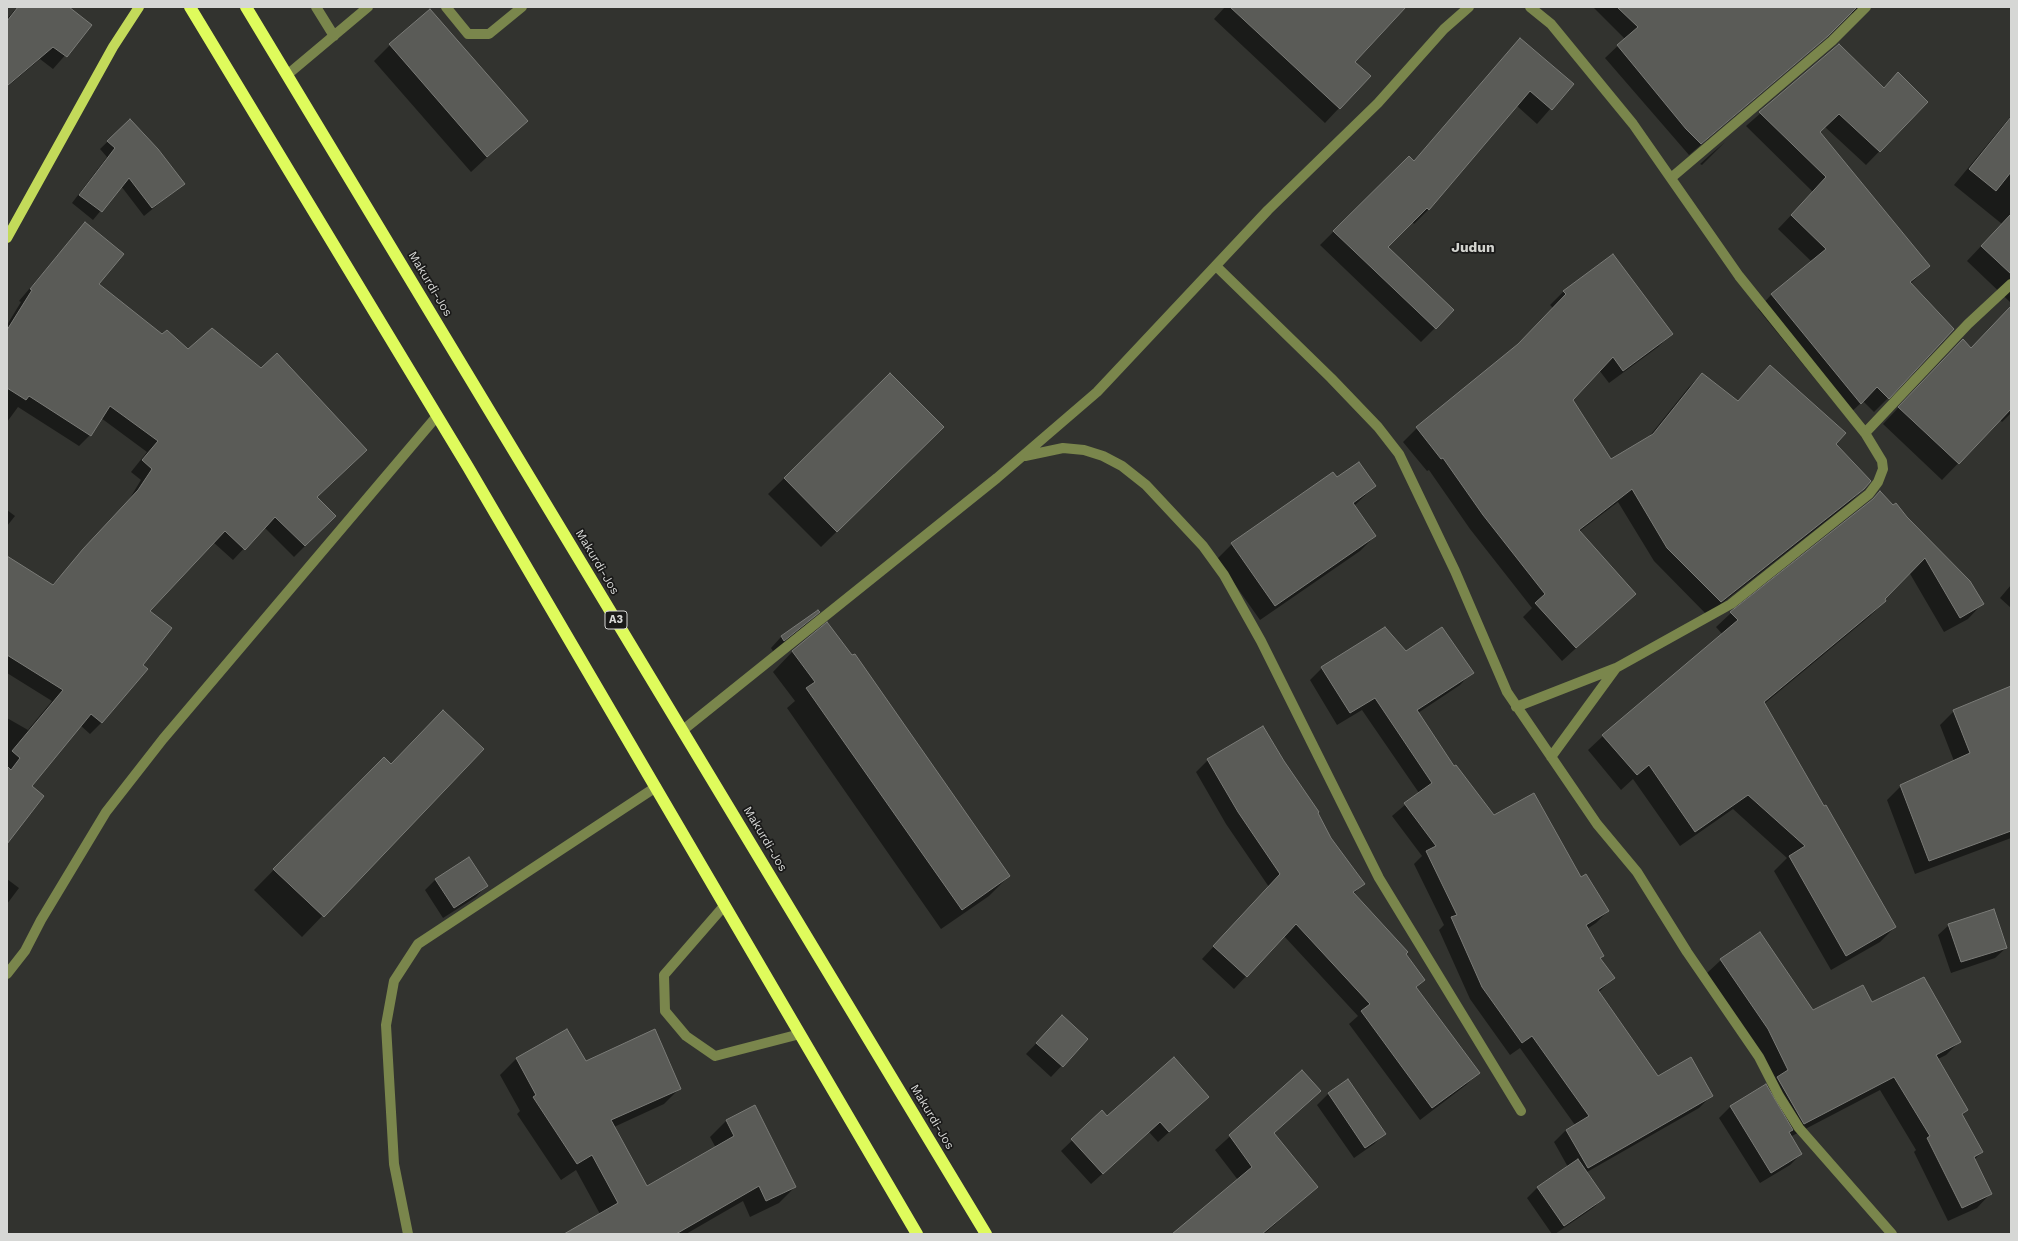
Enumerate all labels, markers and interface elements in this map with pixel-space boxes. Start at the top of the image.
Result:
district label: Judun [1451,240,1495,256]
street label: Makurdi-Jos [405,249,455,319]
street label: Makurdi-Jos [572,527,622,597]
road number: A3 [605,611,627,629]
street label: Makurdi-Jos [740,804,790,874]
street label: Makurdi-Jos [907,1082,957,1152]

